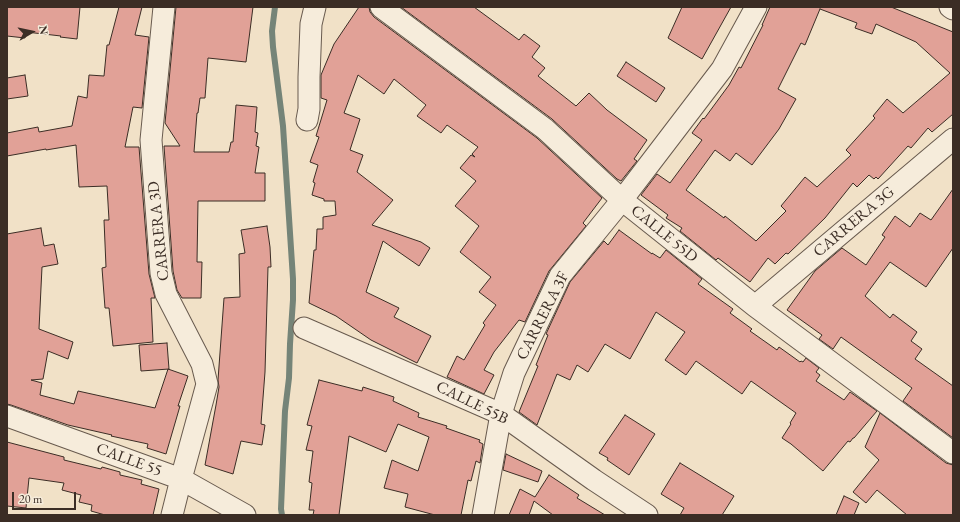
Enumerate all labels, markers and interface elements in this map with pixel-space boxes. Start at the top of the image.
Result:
north arrow [12,12,52,52]
text: N [36,25,51,36]
street label: CARRERA 3D [144,180,174,282]
street label: CARRERA 3G [810,183,898,261]
street label: CALLE 55D [627,201,701,267]
street label: CARRERA 3F [513,269,573,363]
street label: CALLE 55B [433,377,511,429]
street label: CALLE 55 [93,439,165,481]
scale bar [14,484,78,510]
text: 20 m [19,491,42,507]

